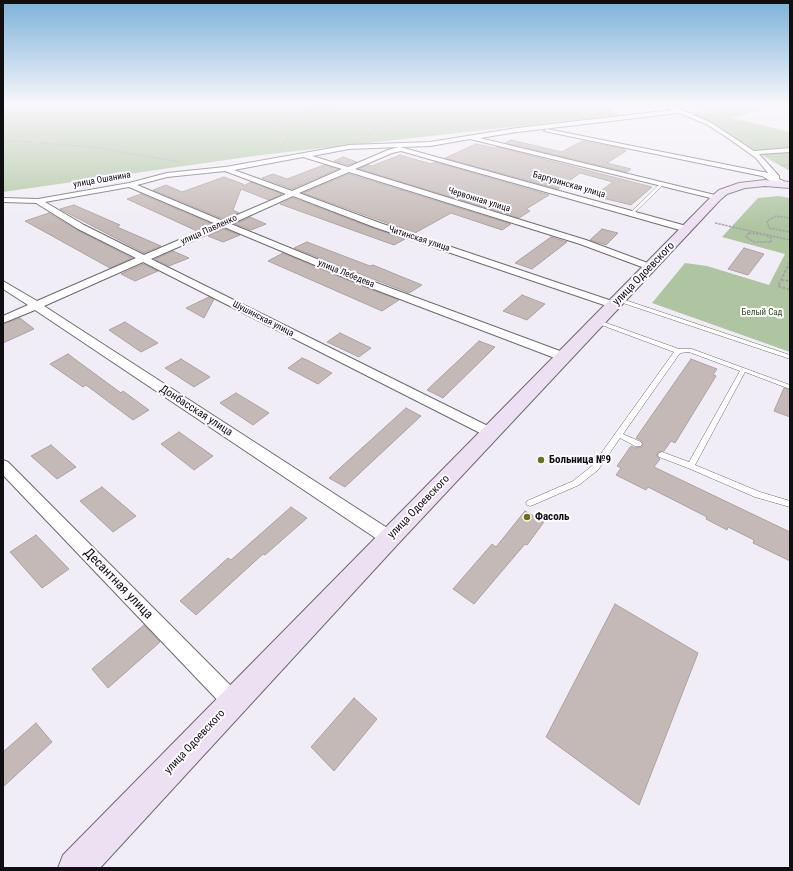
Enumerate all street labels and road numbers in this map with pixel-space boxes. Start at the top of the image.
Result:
street label: Баргузинская улица [531,169,607,201]
street label: улица Ошанина [73,170,131,190]
street label: Червонная улица [446,185,512,215]
street label: улица Павленко [179,213,239,247]
street label: Читинская улица [387,224,451,254]
street label: улица Одоевского [610,240,678,308]
street label: улица Лебедева [316,258,376,290]
street label: Шушинская улица [230,299,296,339]
street label: Донбасская улица [157,383,235,439]
street label: улица Одоевского [385,473,453,541]
street label: Десантная улица [80,545,156,623]
street label: улица Одоевского [162,707,228,777]

